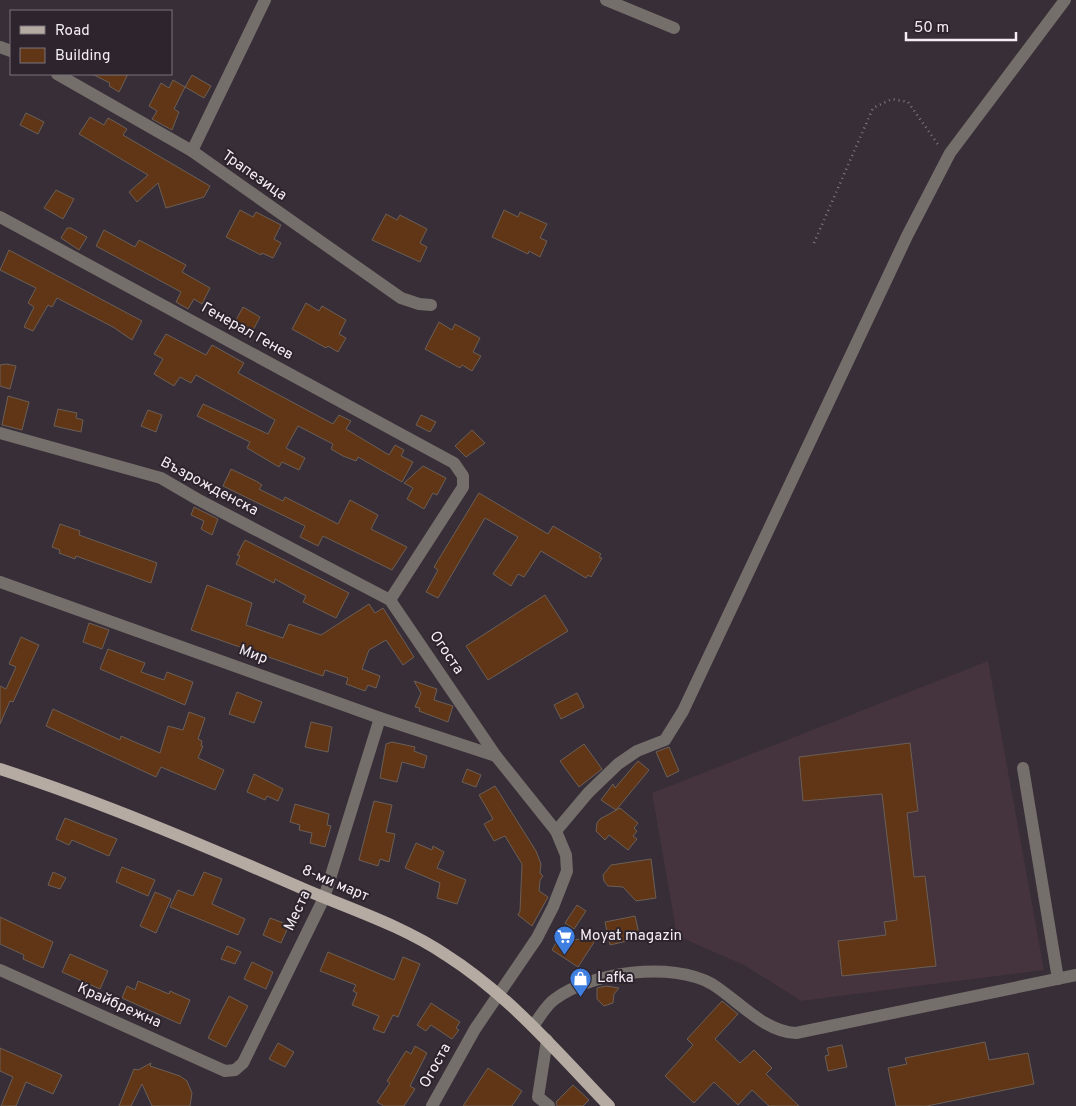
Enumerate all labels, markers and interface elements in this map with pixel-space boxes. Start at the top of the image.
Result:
legend [10,10,172,75]
scale bar [906,10,1016,42]
text: 50 m [914,19,949,38]
text: Road [55,22,90,41]
text: Building [55,47,110,66]
street label: Трапезица [218,147,290,205]
street label: Генерал Генев [198,299,296,365]
street label: Възрожденска [157,453,261,521]
street label: Огоста [425,628,467,678]
street label: Мир [236,641,270,669]
street label: 8-ми март [299,861,372,907]
street label: Места [280,888,316,934]
supermarket icon: Moyat magazin [552,924,576,955]
place label: Moyat magazin [580,927,682,946]
shop icon: Lafka [569,966,593,997]
place label: Lafka [597,969,634,988]
street label: Крайбрежна [74,979,164,1033]
street label: Огоста [416,1040,456,1092]

